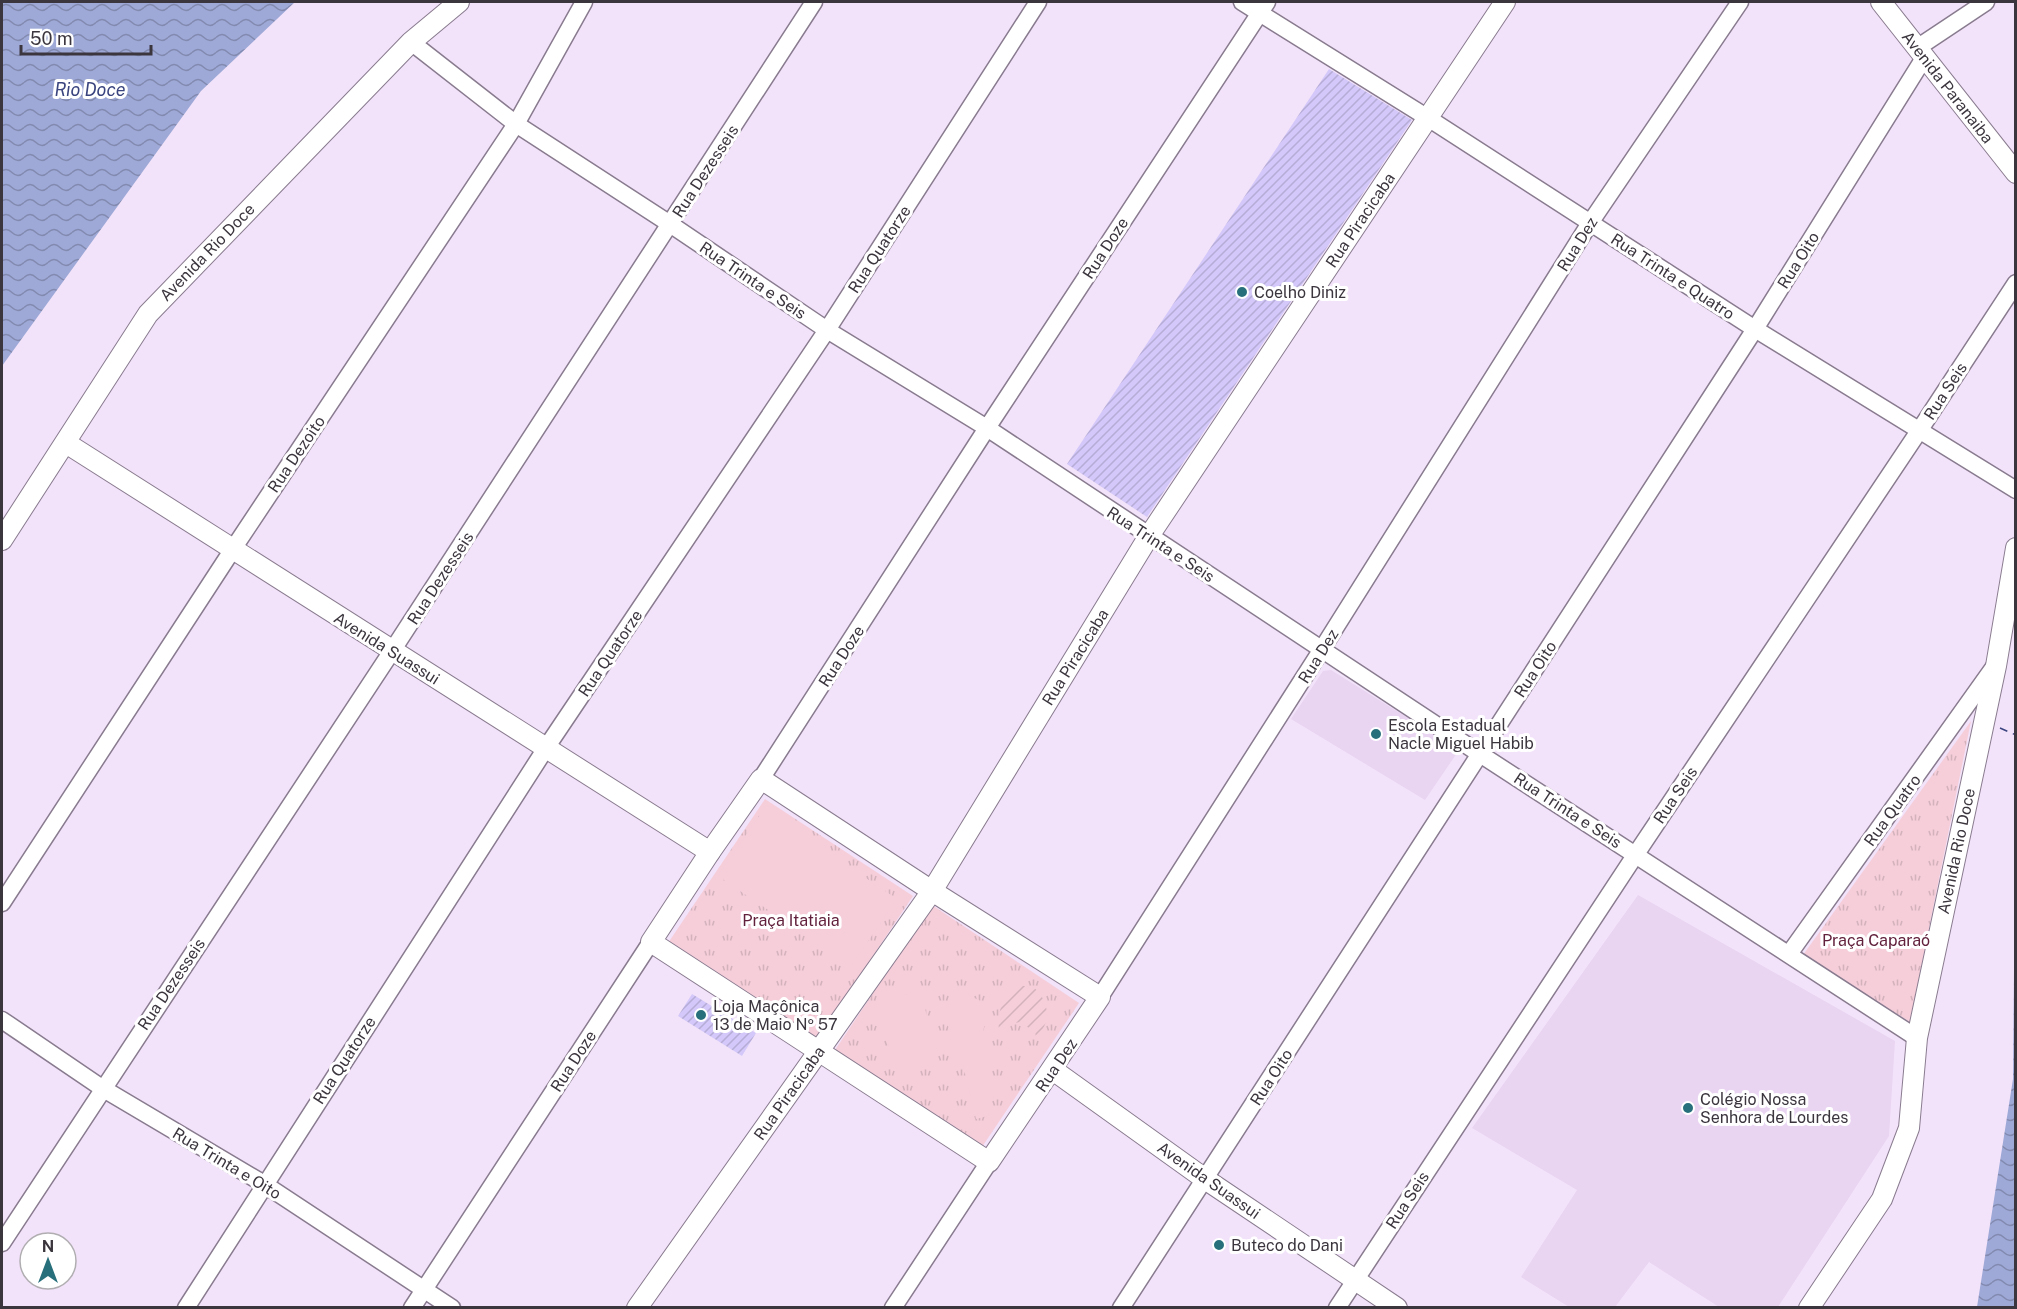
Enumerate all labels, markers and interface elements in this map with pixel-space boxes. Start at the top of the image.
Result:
scale bar [21,18,152,56]
street label: Avenida Paranaiba [1898,27,1997,147]
text: 50 m [30,28,73,49]
water label: Rio Doce [54,79,126,100]
street label: Rua Dezesseis [668,121,742,221]
street label: Rua Piracicaba [1322,169,1399,271]
street label: Avenida Rio Doce [156,200,259,305]
street label: Rua Quatorze [844,202,915,297]
street label: Rua Dez [1553,213,1602,275]
street label: Rua Doze [1079,214,1132,283]
street label: Rua Oito [1774,228,1823,292]
street label: Rua Trinta e Quatro [1607,229,1738,323]
street label: Rua Trinta e Seis [696,238,810,323]
place label: Coelho Diniz [1254,283,1346,302]
marker: Coelho Diniz [1235,285,1249,299]
street label: Rua Seis [1920,359,1971,424]
street label: Rua Dezoito [264,412,329,496]
street label: Rua Trinta e Seis [1103,503,1218,586]
street label: Rua Dezesseis [403,528,477,628]
street label: Rua Quatorze [574,606,646,700]
street label: Rua Piracicaba [1038,606,1113,709]
street label: Avenida Suassui [330,608,443,689]
street label: Rua Doze [815,622,868,691]
street label: Rua Dez [1294,625,1343,687]
street label: Rua Oito [1510,638,1561,701]
place label: Escola Estadual Nacle Miguel Habib [1388,716,1534,753]
marker: Escola Estadual Nacle Miguel Habib [1369,727,1383,741]
street label: Rua Seis [1649,763,1701,827]
street label: Rua Trinta e Seis [1510,769,1625,852]
street label: Rua Quatro [1860,771,1925,850]
street label: Avenida Rio Doce [1934,786,1979,916]
park label: Praça Itatiaia [742,911,840,930]
park label: Praça Caparaó [1822,931,1930,950]
street label: Rua Dezesseis [134,935,209,1034]
place label: Loja Maçônica 13 de Maio Nº 57 [713,997,838,1034]
marker: Loja Maçônica 13 de Maio Nº 57 [694,1008,708,1022]
street label: Rua Quatorze [309,1013,380,1108]
street label: Rua Doze [547,1027,600,1096]
street label: Rua Dez [1032,1035,1081,1096]
street label: Rua Piracicaba [750,1043,829,1144]
street label: Rua Oito [1246,1046,1297,1109]
place label: Colégio Nossa Senhora de Lourdes [1700,1090,1848,1127]
marker: Colégio Nossa Senhora de Lourdes [1681,1101,1695,1115]
street label: Rua Trinta e Oito [169,1124,284,1203]
street label: Avenida Suassui [1154,1138,1264,1223]
street label: Rua Seis [1382,1168,1433,1233]
north arrow [18,1231,78,1291]
place label: Buteco do Dani [1231,1236,1343,1255]
text: N [42,1237,54,1256]
marker: Buteco do Dani [1212,1238,1226,1252]

